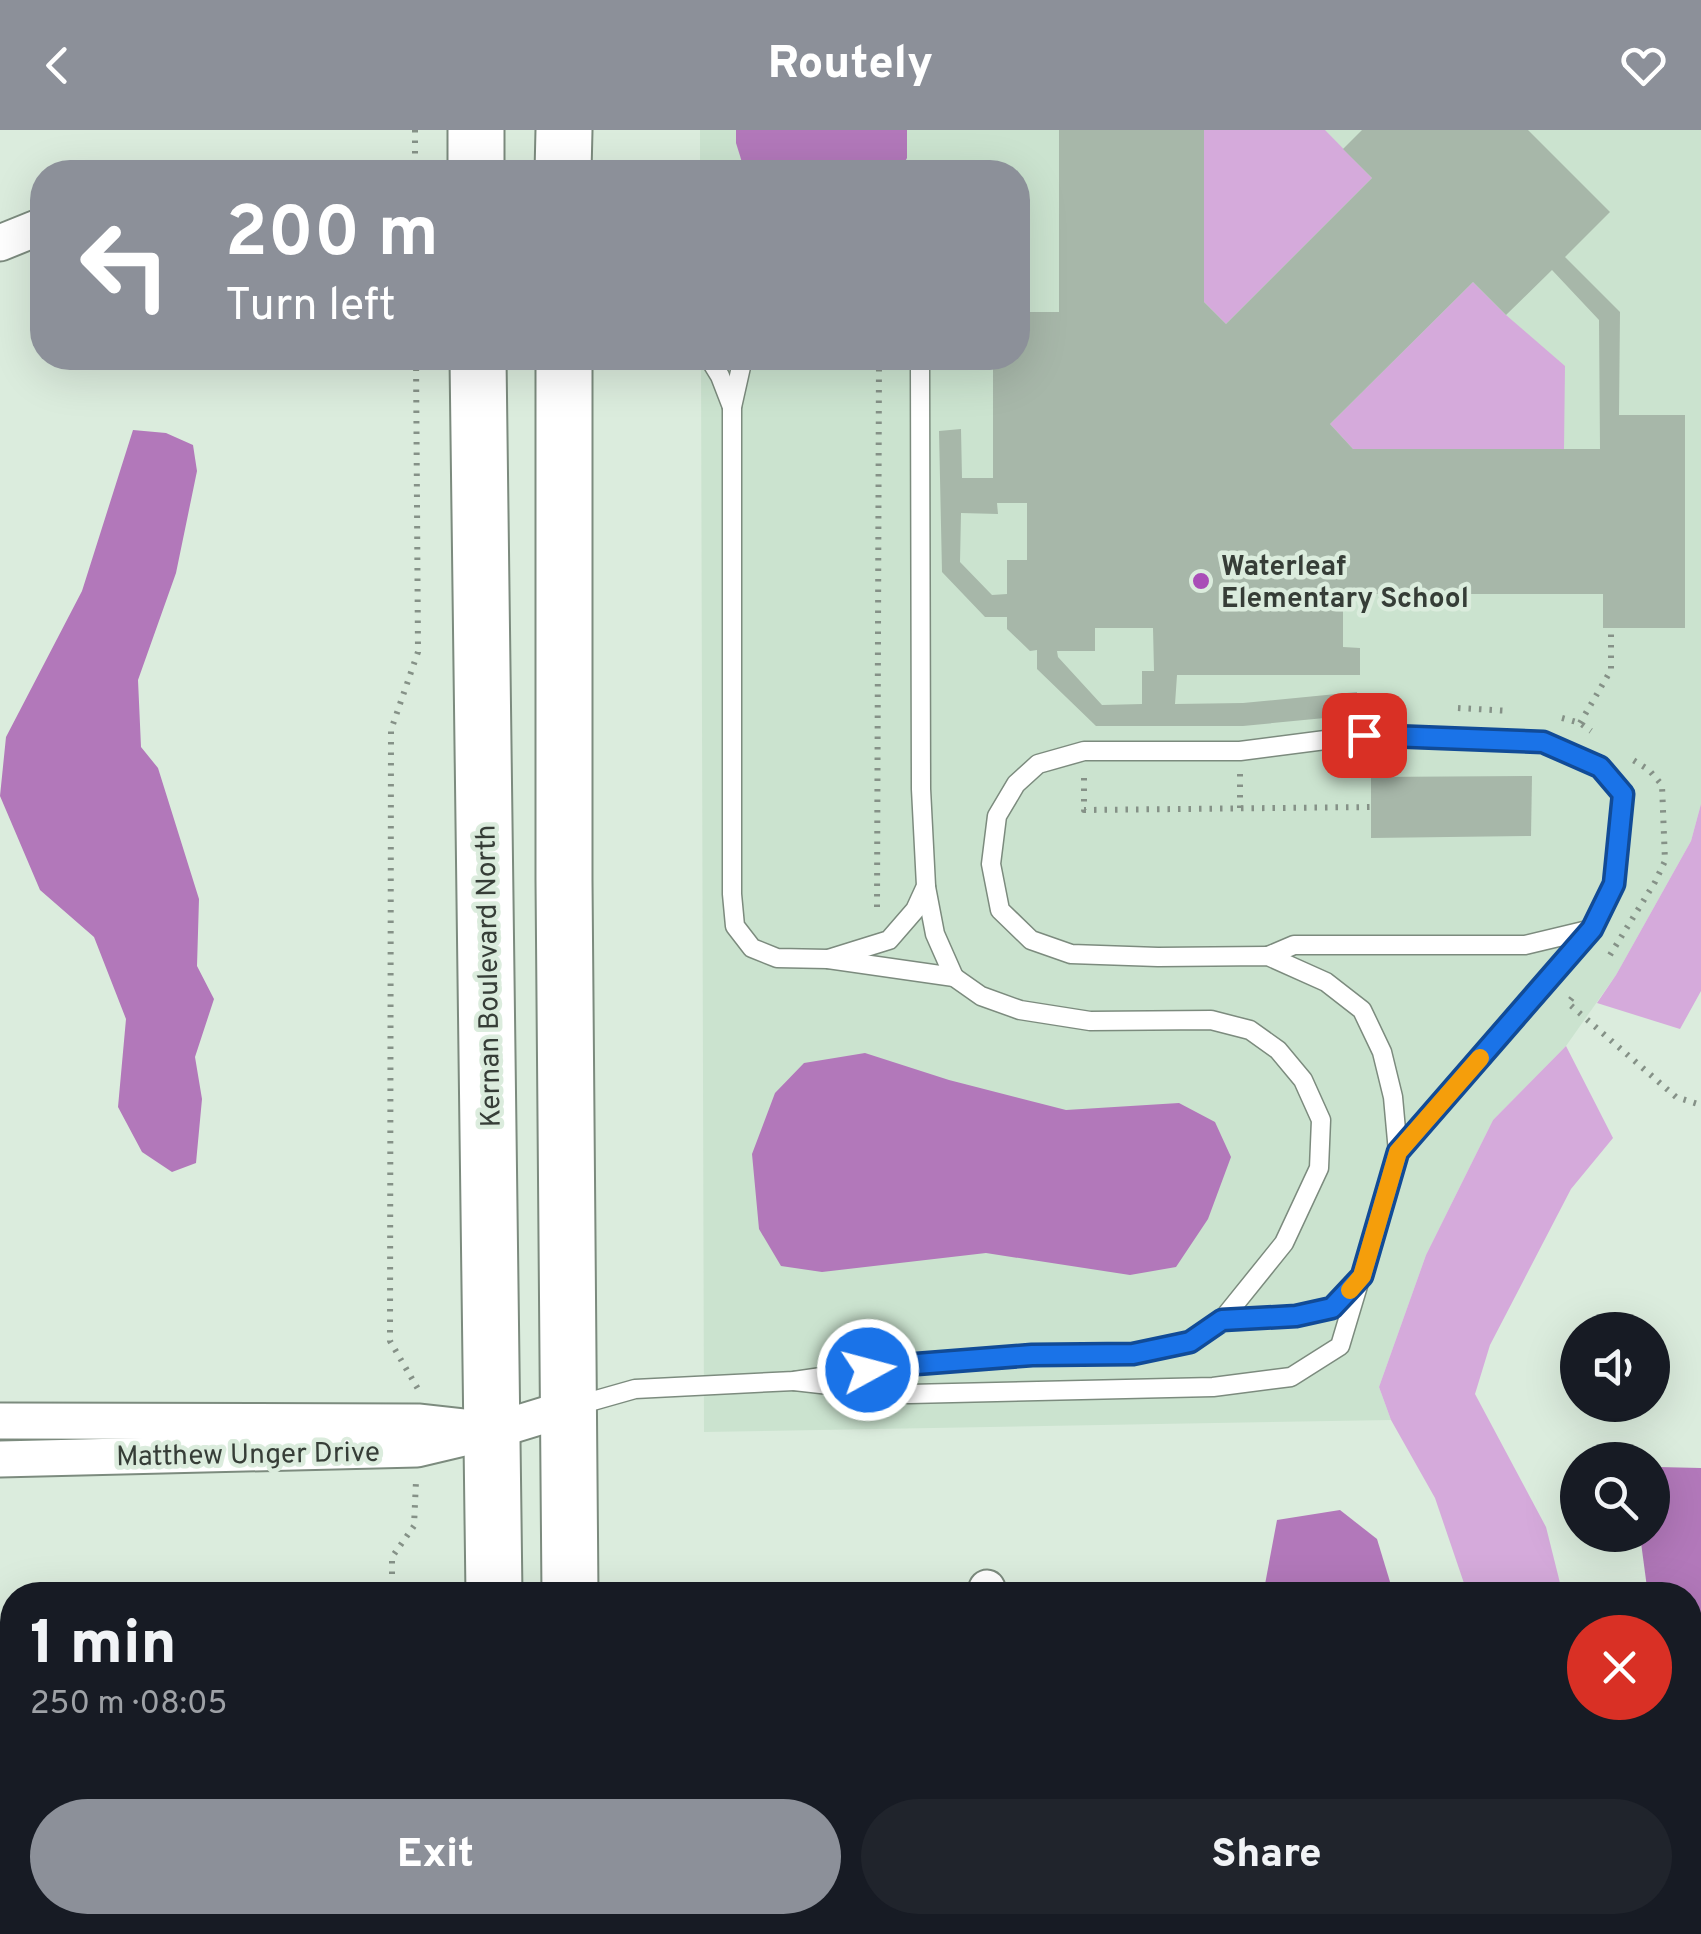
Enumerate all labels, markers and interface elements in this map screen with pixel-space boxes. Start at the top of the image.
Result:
text: Routely [768,37,933,94]
icon: back [30,38,85,93]
icon: heart [1616,38,1671,93]
text: 200 m [225,192,439,281]
icon: left [60,200,190,330]
text: Turn left [225,279,396,336]
place label: Waterleaf Elementary School [1221,550,1469,618]
marker: Waterleaf Elementary School [1190,570,1212,592]
pin [1322,693,1407,778]
icon: arrive [1337,708,1392,763]
street label: Kernan Boulevard North [469,824,511,1128]
map controls [1560,1312,1670,1552]
button: sound [1560,1312,1670,1422]
position arrow [816,1318,920,1422]
street label: Matthew Unger Drive [116,1436,380,1476]
button: search [1560,1442,1670,1552]
text: 1 min [30,1609,177,1685]
button: close [1567,1615,1672,1720]
text: 250 m · 08:05 [30,1685,227,1725]
button: Exit [30,1799,841,1914]
button: Share [861,1799,1672,1914]

